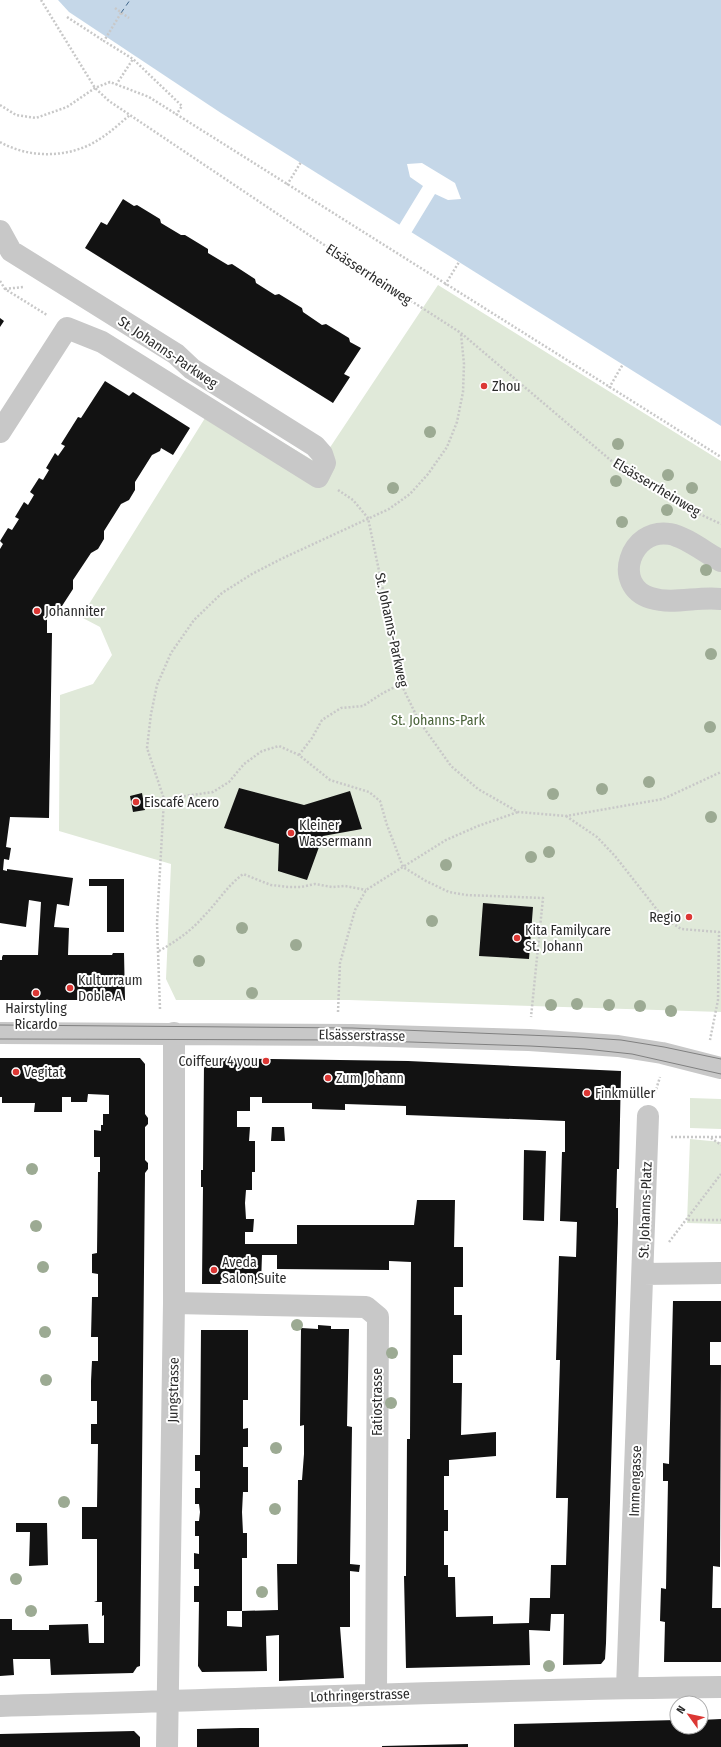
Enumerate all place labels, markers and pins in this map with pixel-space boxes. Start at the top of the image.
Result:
place label: Zhou [492,378,521,395]
marker: Zhou [479,381,489,391]
place label: Johanniter [45,603,105,620]
marker: Johanniter [32,606,42,616]
place label: Eiscafé Acero [144,794,219,811]
marker: Eiscafé Acero [131,797,141,807]
place label: Kleiner Wassermann [299,817,372,850]
marker: Kleiner Wassermann [286,828,296,838]
place label: Regio [649,909,681,926]
marker: Regio [684,912,694,922]
place label: Kita Familycare St. Johann [525,922,611,955]
marker: Kita Familycare St. Johann [512,933,522,943]
place label: Kulturraum Doble A [78,972,142,1005]
marker: Kulturraum Doble A [65,983,75,993]
marker: Hairstyling Ricardo [31,988,41,998]
place label: Hairstyling Ricardo [5,1000,67,1033]
place label: Coiffeur 4 you [178,1053,258,1070]
marker: Coiffeur 4 you [261,1056,271,1066]
place label: Vegitat [24,1064,64,1081]
marker: Vegitat [11,1067,21,1077]
place label: Zum Johann [336,1070,404,1087]
marker: Zum Johann [323,1073,333,1083]
place label: Finkmüller [595,1085,655,1102]
marker: Finkmüller [582,1088,592,1098]
place label: Aveda Salon Suite [222,1254,286,1287]
marker: Aveda Salon Suite [209,1265,219,1275]

